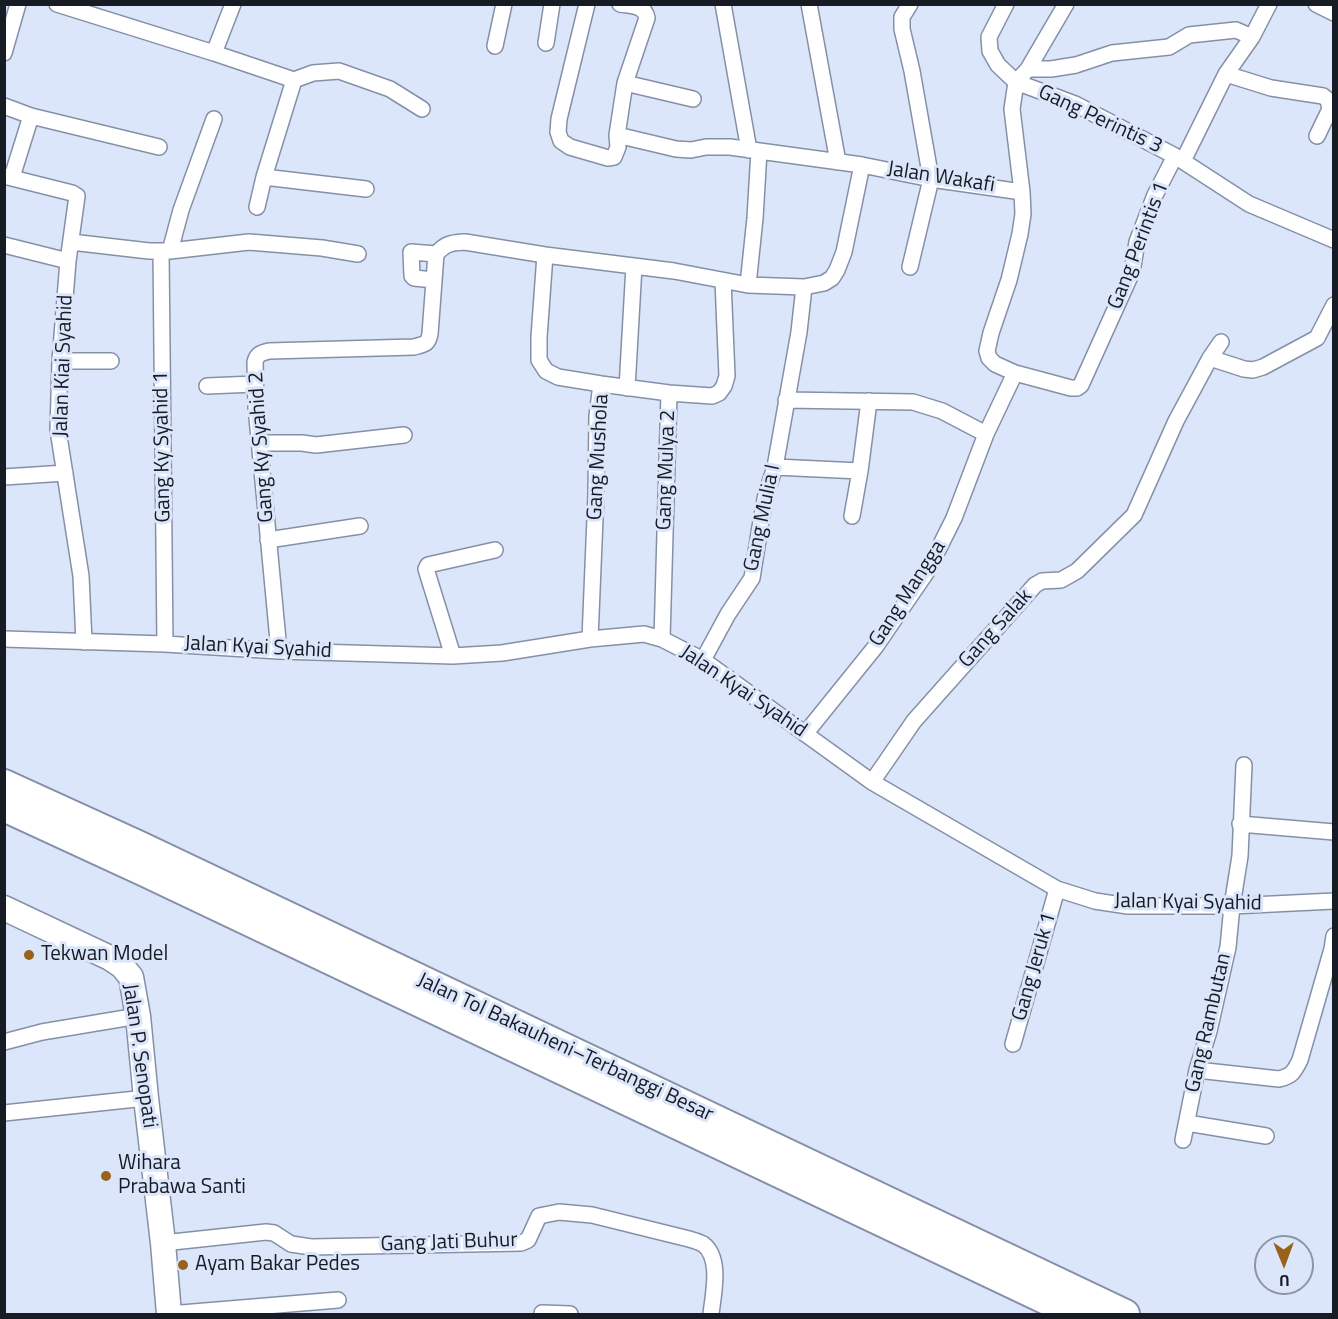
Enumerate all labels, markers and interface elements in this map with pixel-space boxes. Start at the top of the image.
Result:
street label: Gang Perintis 3 [1034,80,1166,160]
street label: Jalan Wakafi [885,157,997,199]
street label: Gang Perintis 1 [1103,179,1175,313]
street label: Jalan Kiai Syahid [49,294,79,438]
street label: Gang Ky Syahid 1 [149,371,177,523]
street label: Gang Ky Syahid 2 [244,371,280,523]
street label: Gang Mushola [583,393,615,521]
street label: Gang Mulya 2 [652,409,682,531]
street label: Gang Mulia I [739,462,787,574]
street label: Gang Mangga [864,536,952,652]
street label: Gang Salak [954,584,1038,674]
street label: Jalan Kyai Syahid [184,632,332,664]
street label: Jalan Kyai Syahid [675,640,811,744]
street label: Jalan Kyai Syahid [1114,889,1262,917]
street label: Gang Jeruk 1 [1008,910,1062,1024]
place label: Tekwan Model [41,942,168,968]
marker: Tekwan Model [22,948,36,962]
street label: Gang Rambutan [1181,951,1237,1095]
street label: Jalan Tol Bakauheni–Terbanggi Besar [413,968,717,1128]
street label: Jalan P. Senopati [116,982,162,1130]
place label: Wihara Prabawa Santi [118,1151,246,1201]
marker: Wihara Prabawa Santi [99,1169,113,1183]
street label: Gang Jati Buhur [380,1228,518,1258]
north arrow [1254,1235,1314,1295]
place label: Ayam Bakar Pedes [195,1252,360,1278]
marker: Ayam Bakar Pedes [176,1258,190,1272]
text: U [1279,1269,1290,1293]

